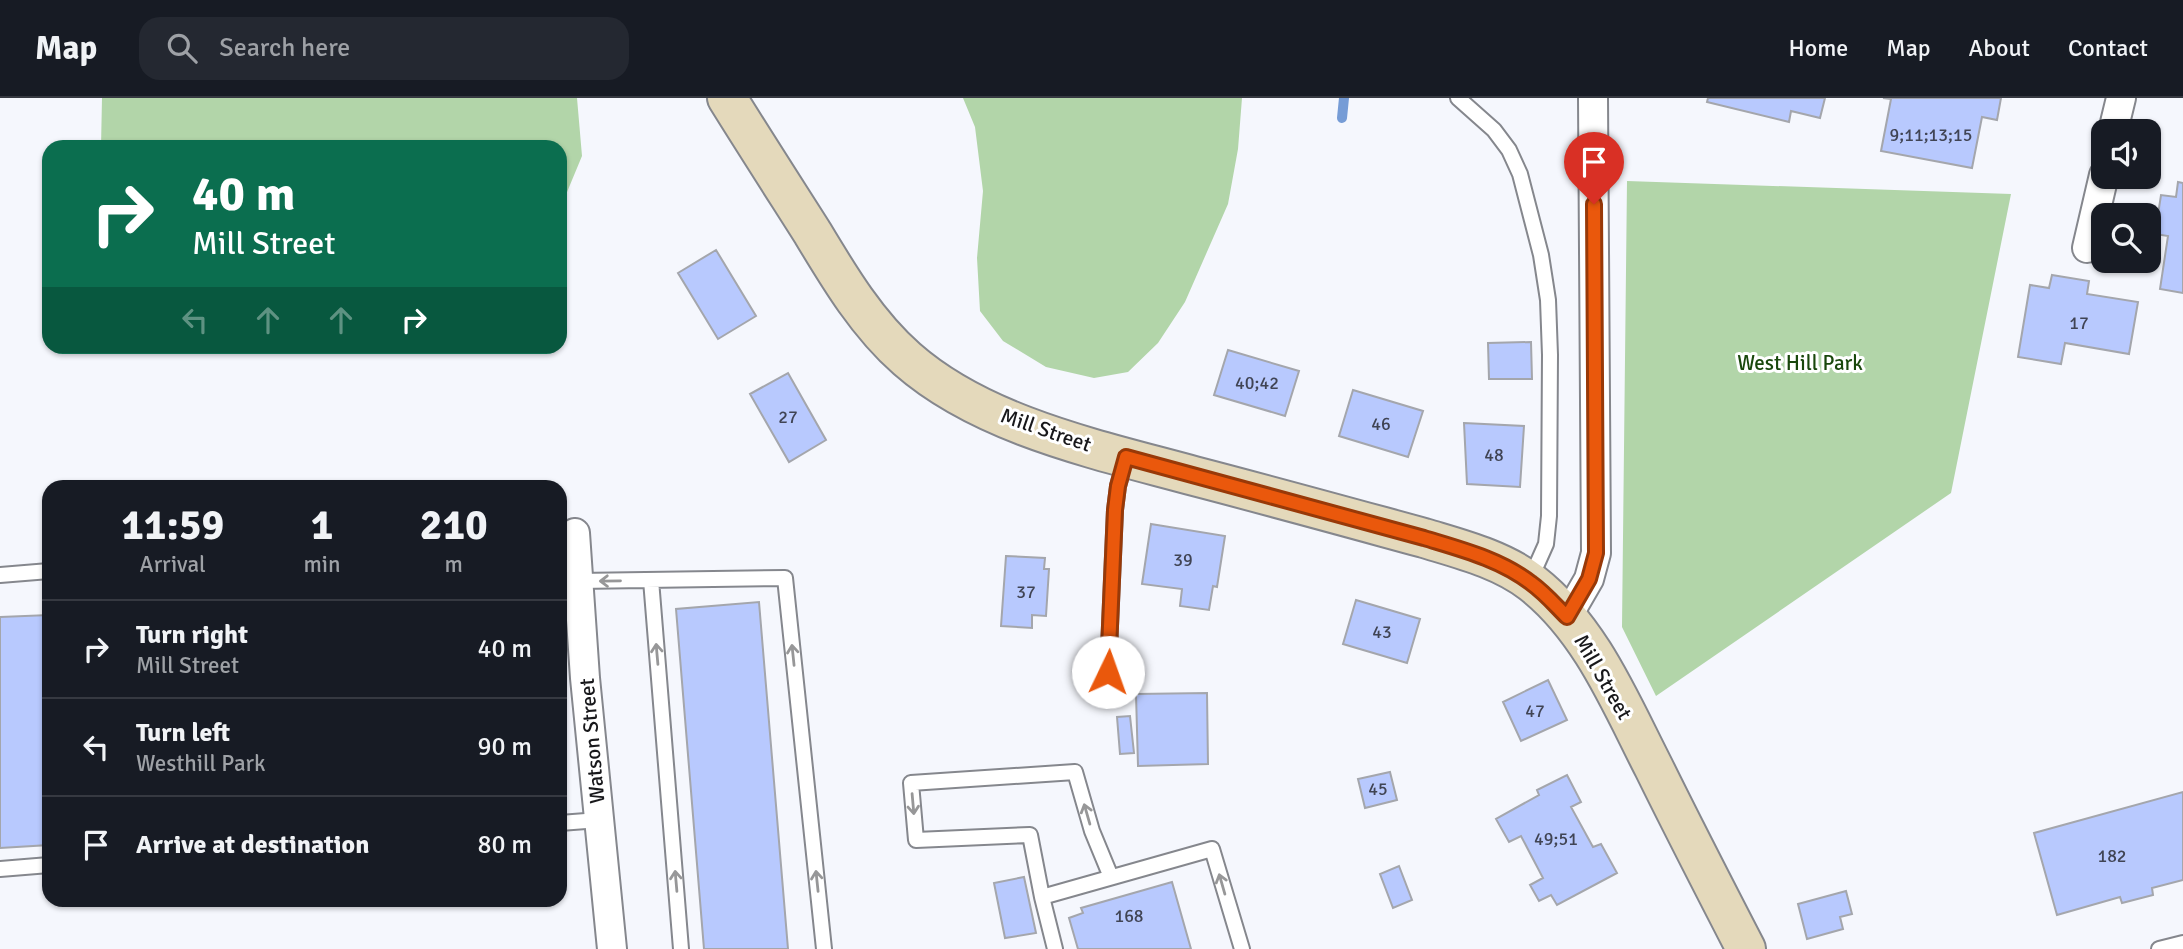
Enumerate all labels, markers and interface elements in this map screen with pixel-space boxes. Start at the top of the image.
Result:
search box [139,17,629,80]
text: Map [35,28,97,69]
icon: search [163,29,201,67]
text: Search here [219,32,350,64]
text: Home [1788,33,1848,63]
text: Map [1886,33,1931,63]
text: About [1969,33,2030,63]
text: Contact [2068,33,2148,63]
map controls [2091,119,2161,273]
button: sound [2091,119,2161,189]
house number: 9;11;13;15 [1890,124,1972,146]
pin [1564,132,1624,204]
icon: arrive [1575,143,1613,181]
text: 40 m [192,164,295,224]
icon: right [77,168,168,259]
button: search [2091,203,2161,273]
text: Mill Street [192,224,335,263]
icon: left [176,301,214,339]
icon: ahead [249,301,287,339]
icon: ahead [322,301,360,339]
icon: right [395,301,433,339]
house number: 17 [2069,312,2089,334]
park label: West Hill Park [1737,350,1863,376]
house number: 40;42 [1235,372,1279,394]
street label: Mill Street [997,402,1095,458]
house number: 27 [778,406,798,428]
house number: 46 [1371,413,1391,435]
house number: 48 [1484,444,1504,466]
text: 11:59 [121,500,224,551]
text: 1 [311,500,333,551]
text: 210 [420,500,488,551]
house number: 39 [1173,549,1193,571]
text: Arrival [140,550,206,579]
text: min [303,550,341,579]
text: m [445,550,463,579]
one-way arrow [599,574,622,588]
house number: 37 [1016,581,1036,603]
text: Turn right [136,619,248,651]
house number: 43 [1372,621,1392,643]
icon: right [77,630,115,668]
street label: Mill Street [1568,630,1638,724]
text: 40 m [477,633,532,665]
position arrow [1071,635,1145,709]
one-way arrow [650,643,663,666]
one-way arrow [786,644,799,667]
text: Mill Street [136,651,239,680]
street label: Watson Street [574,677,610,805]
house number: 47 [1525,700,1545,722]
text: Turn left [136,717,230,749]
icon: left [77,728,115,766]
text: 90 m [477,731,532,763]
text: Westhill Park [136,749,266,778]
house number: 45 [1368,778,1388,800]
one-way arrow [907,792,920,815]
one-way arrow [1079,803,1092,825]
icon: arrive [77,826,115,864]
house number: 49;51 [1534,828,1578,850]
text: Arrive at destination [136,829,369,861]
text: 80 m [477,829,532,861]
house number: 182 [2097,845,2127,867]
one-way arrow [669,870,682,893]
one-way arrow [810,870,823,893]
one-way arrow [1215,873,1228,895]
house number: 168 [1114,905,1144,927]

